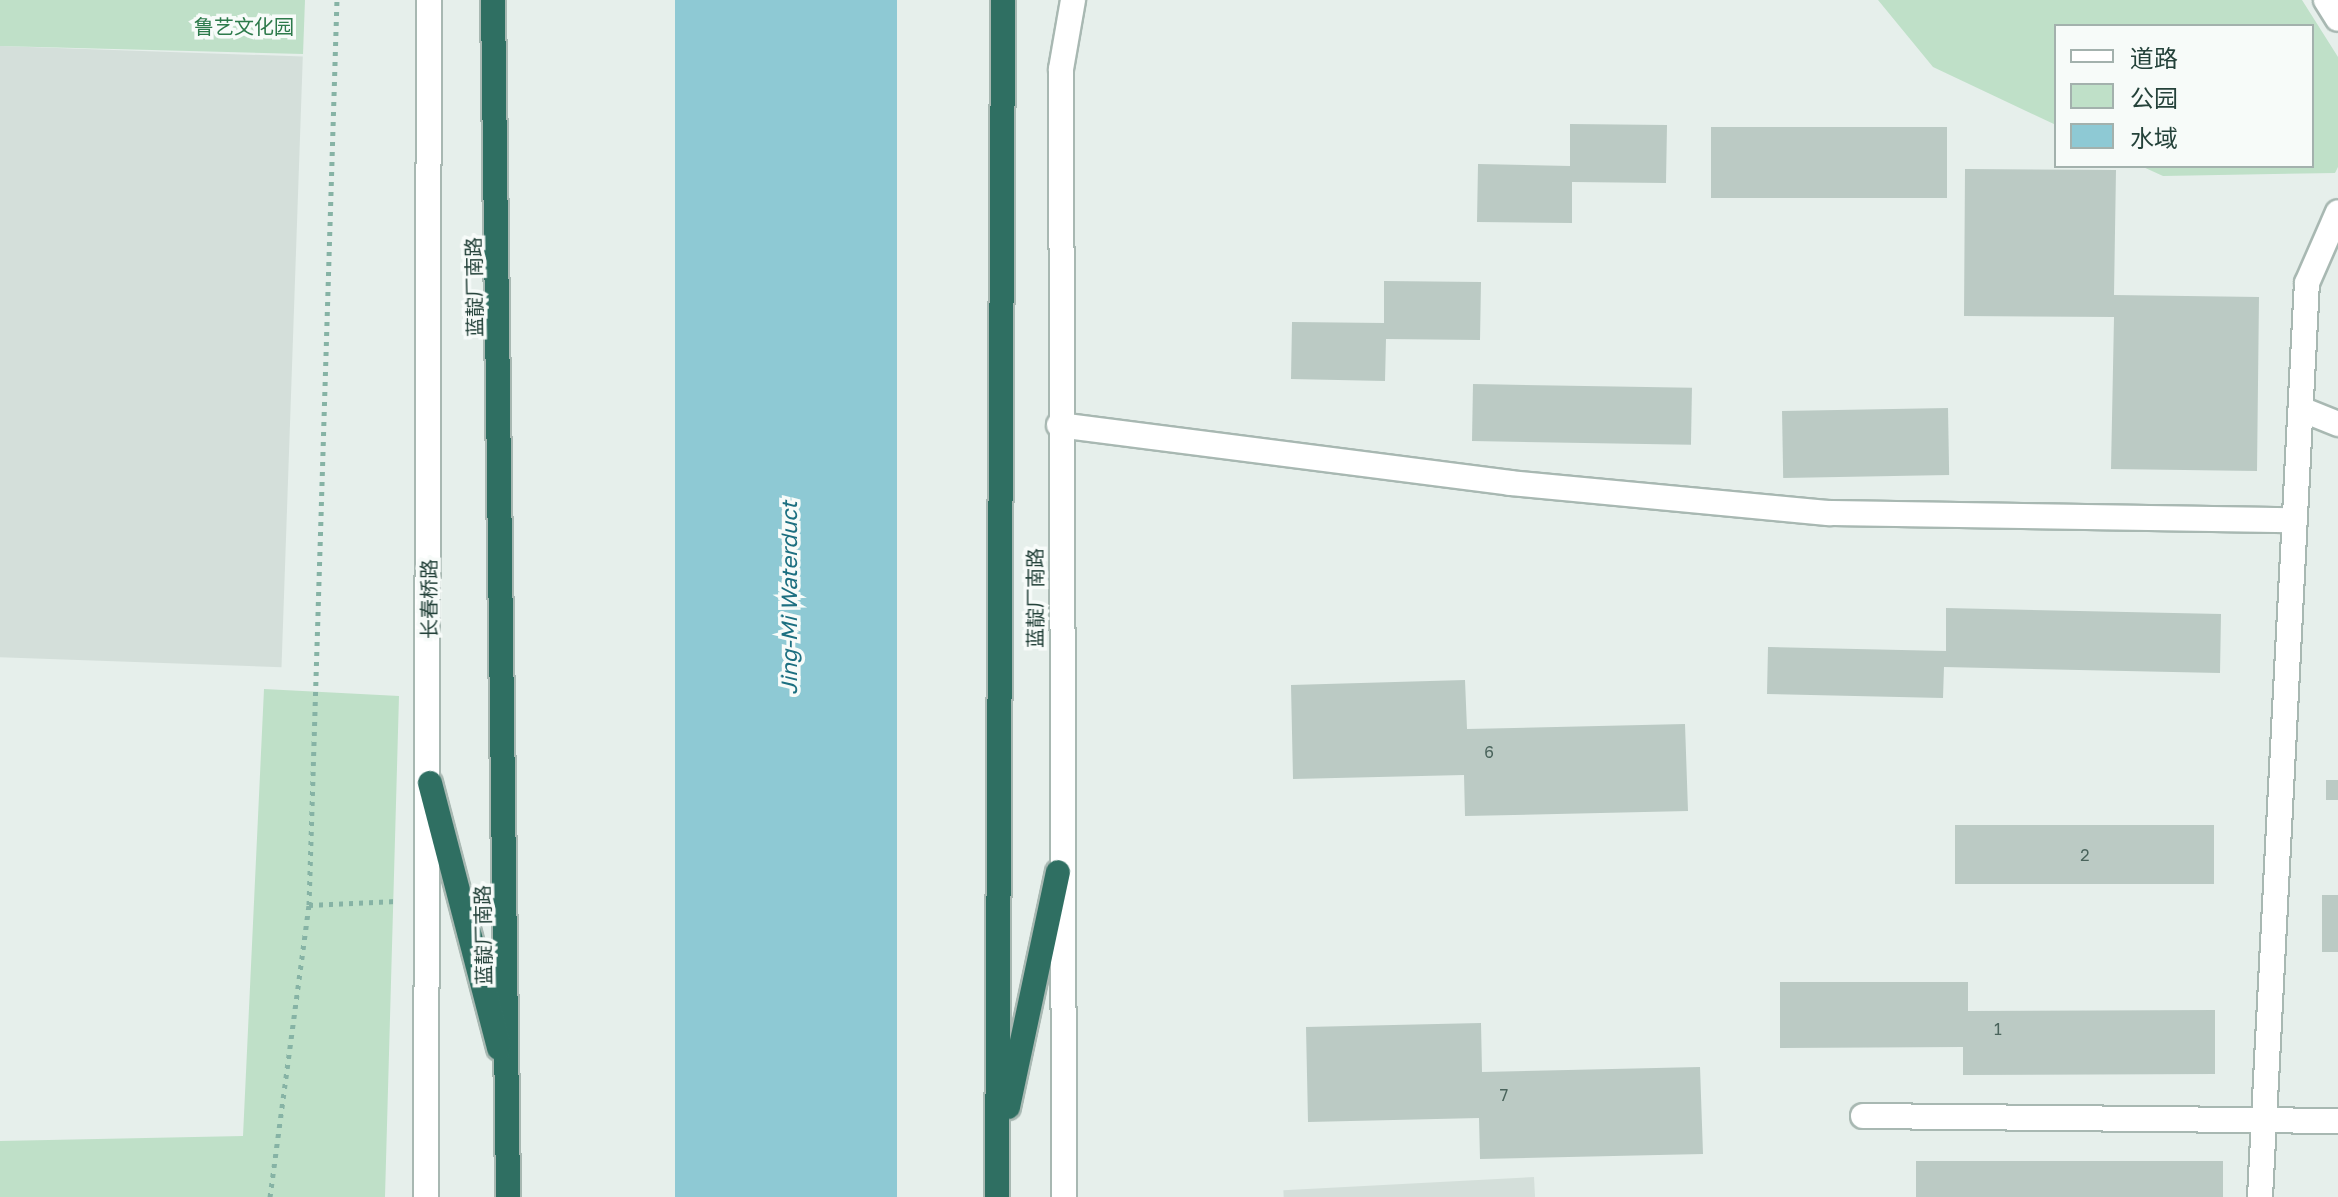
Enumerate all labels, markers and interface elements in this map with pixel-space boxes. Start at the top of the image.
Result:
park label: 鲁艺文化园 [194,14,294,38]
legend [2054,24,2314,168]
text: 道路 [2130,43,2178,72]
text: 公园 [2130,83,2178,112]
text: 水域 [2130,123,2178,152]
street label: 蓝靛厂南路 [461,237,487,337]
water label: Jing-Mi Waterduct [776,501,802,695]
street label: 蓝靛厂南路 [1023,548,1047,648]
street label: 长春桥路 [417,559,441,639]
house number: 6 [1484,742,1494,762]
house number: 2 [2080,845,2090,865]
street label: 蓝靛厂南路 [470,885,496,985]
house number: 1 [1994,1019,2002,1039]
house number: 7 [1500,1085,1508,1105]

